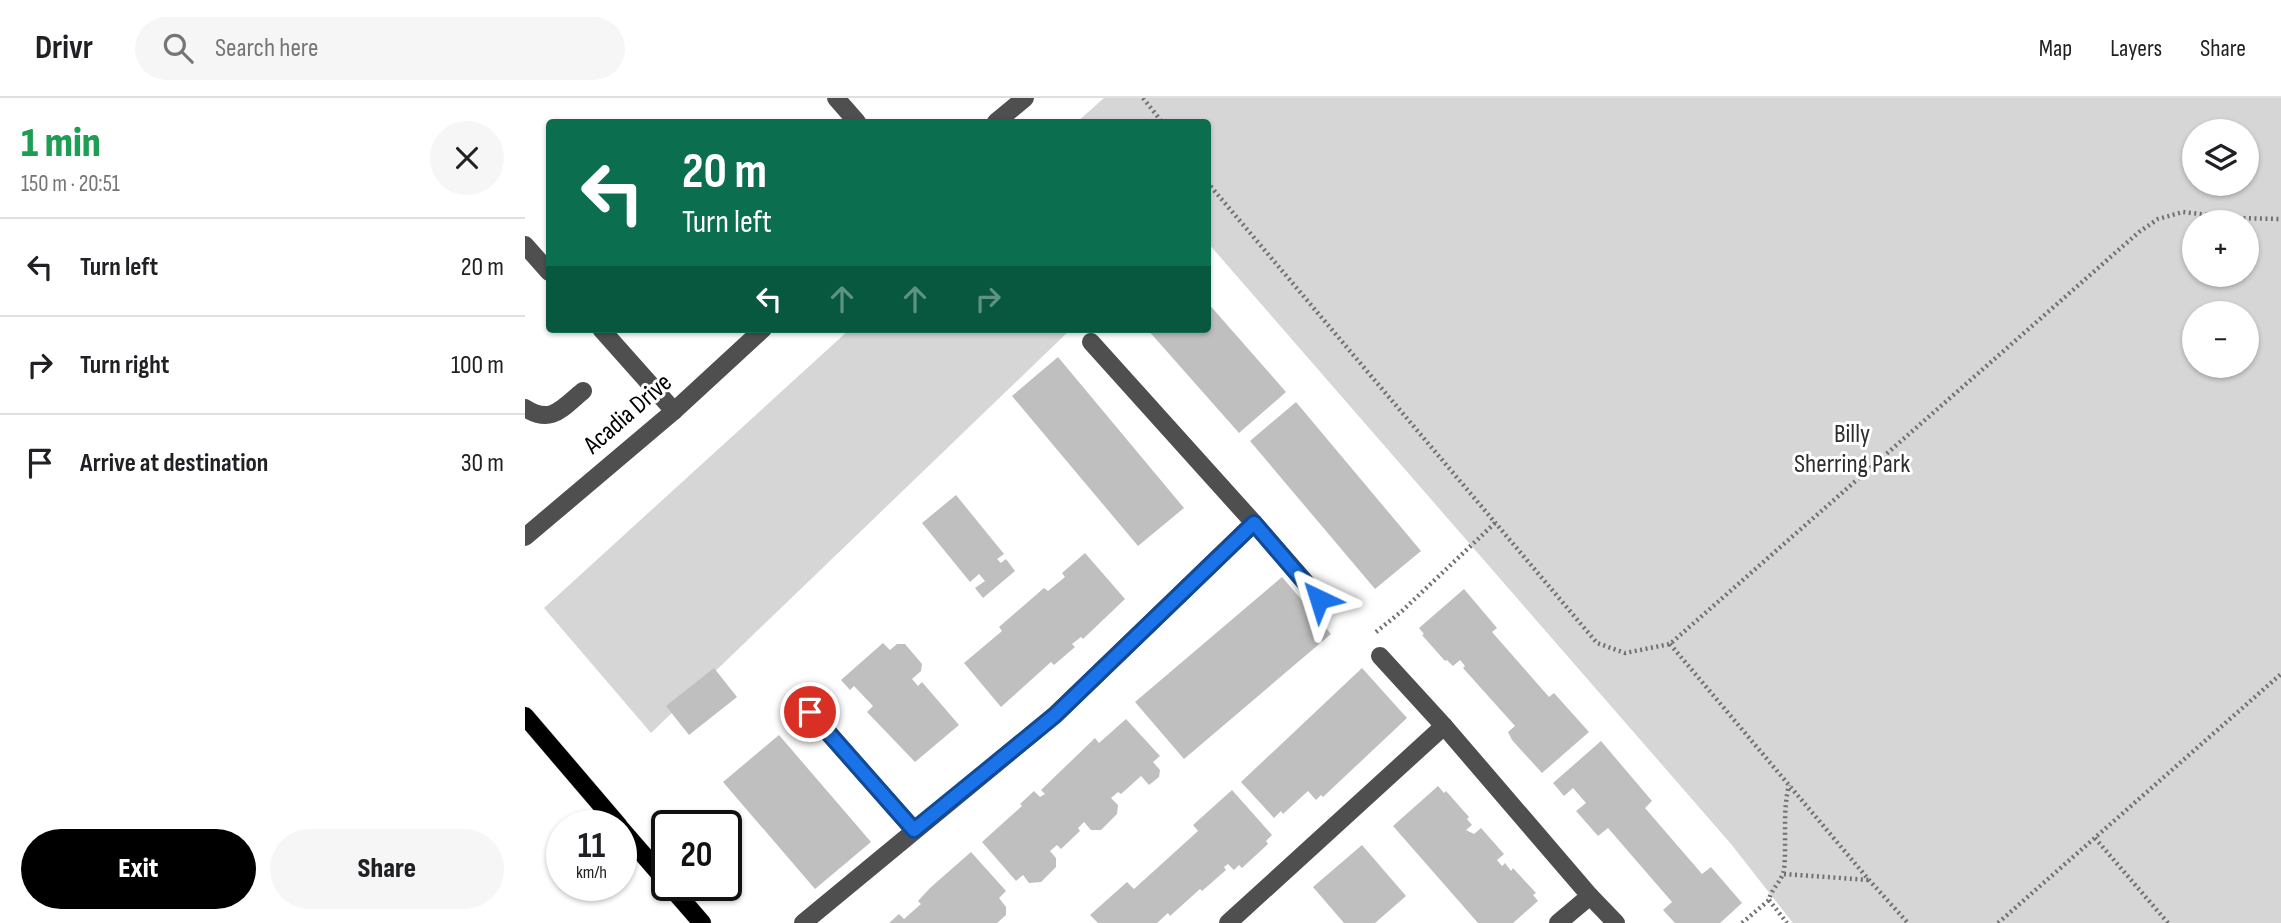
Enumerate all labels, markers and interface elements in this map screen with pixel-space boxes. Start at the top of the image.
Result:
search box [135,17,625,80]
text: Drivr [35,28,93,68]
icon: search [159,29,197,67]
text: Search here [215,33,318,64]
text: Map [2039,34,2072,63]
text: Layers [2110,34,2162,63]
text: Share [2200,34,2246,63]
text: 1 min [21,118,101,169]
map controls [2182,119,2259,378]
button: layers [2182,119,2259,196]
button: close [430,121,504,195]
text: 20 m [682,143,767,202]
icon: left [567,147,658,238]
text: 150 m · 20:51 [21,170,120,198]
text: Turn left [682,203,772,242]
button: + [2182,210,2259,287]
icon: left [21,248,59,286]
text: Turn left [80,252,158,283]
text: 20 m [461,252,504,283]
icon: left [750,280,788,318]
icon: ahead [823,280,861,318]
icon: ahead [896,280,934,318]
icon: right [969,280,1007,318]
button: − [2182,301,2259,378]
icon: right [21,346,59,384]
text: Turn right [80,350,169,381]
text: 100 m [451,350,504,381]
street label: Acadia Drive [577,367,678,461]
park label: Billy Sherring Park [1794,419,1910,480]
icon: arrive [21,444,59,482]
text: Arrive at destination [80,448,268,479]
text: 30 m [461,448,504,479]
position arrow [1282,562,1356,636]
pin [780,682,840,742]
icon: arrive [791,693,829,731]
speed limit sign: 20 [651,810,742,901]
text: 11 [578,825,605,868]
button: Exit [21,829,256,909]
button: Share [270,829,504,909]
text: km/h [576,862,607,883]

